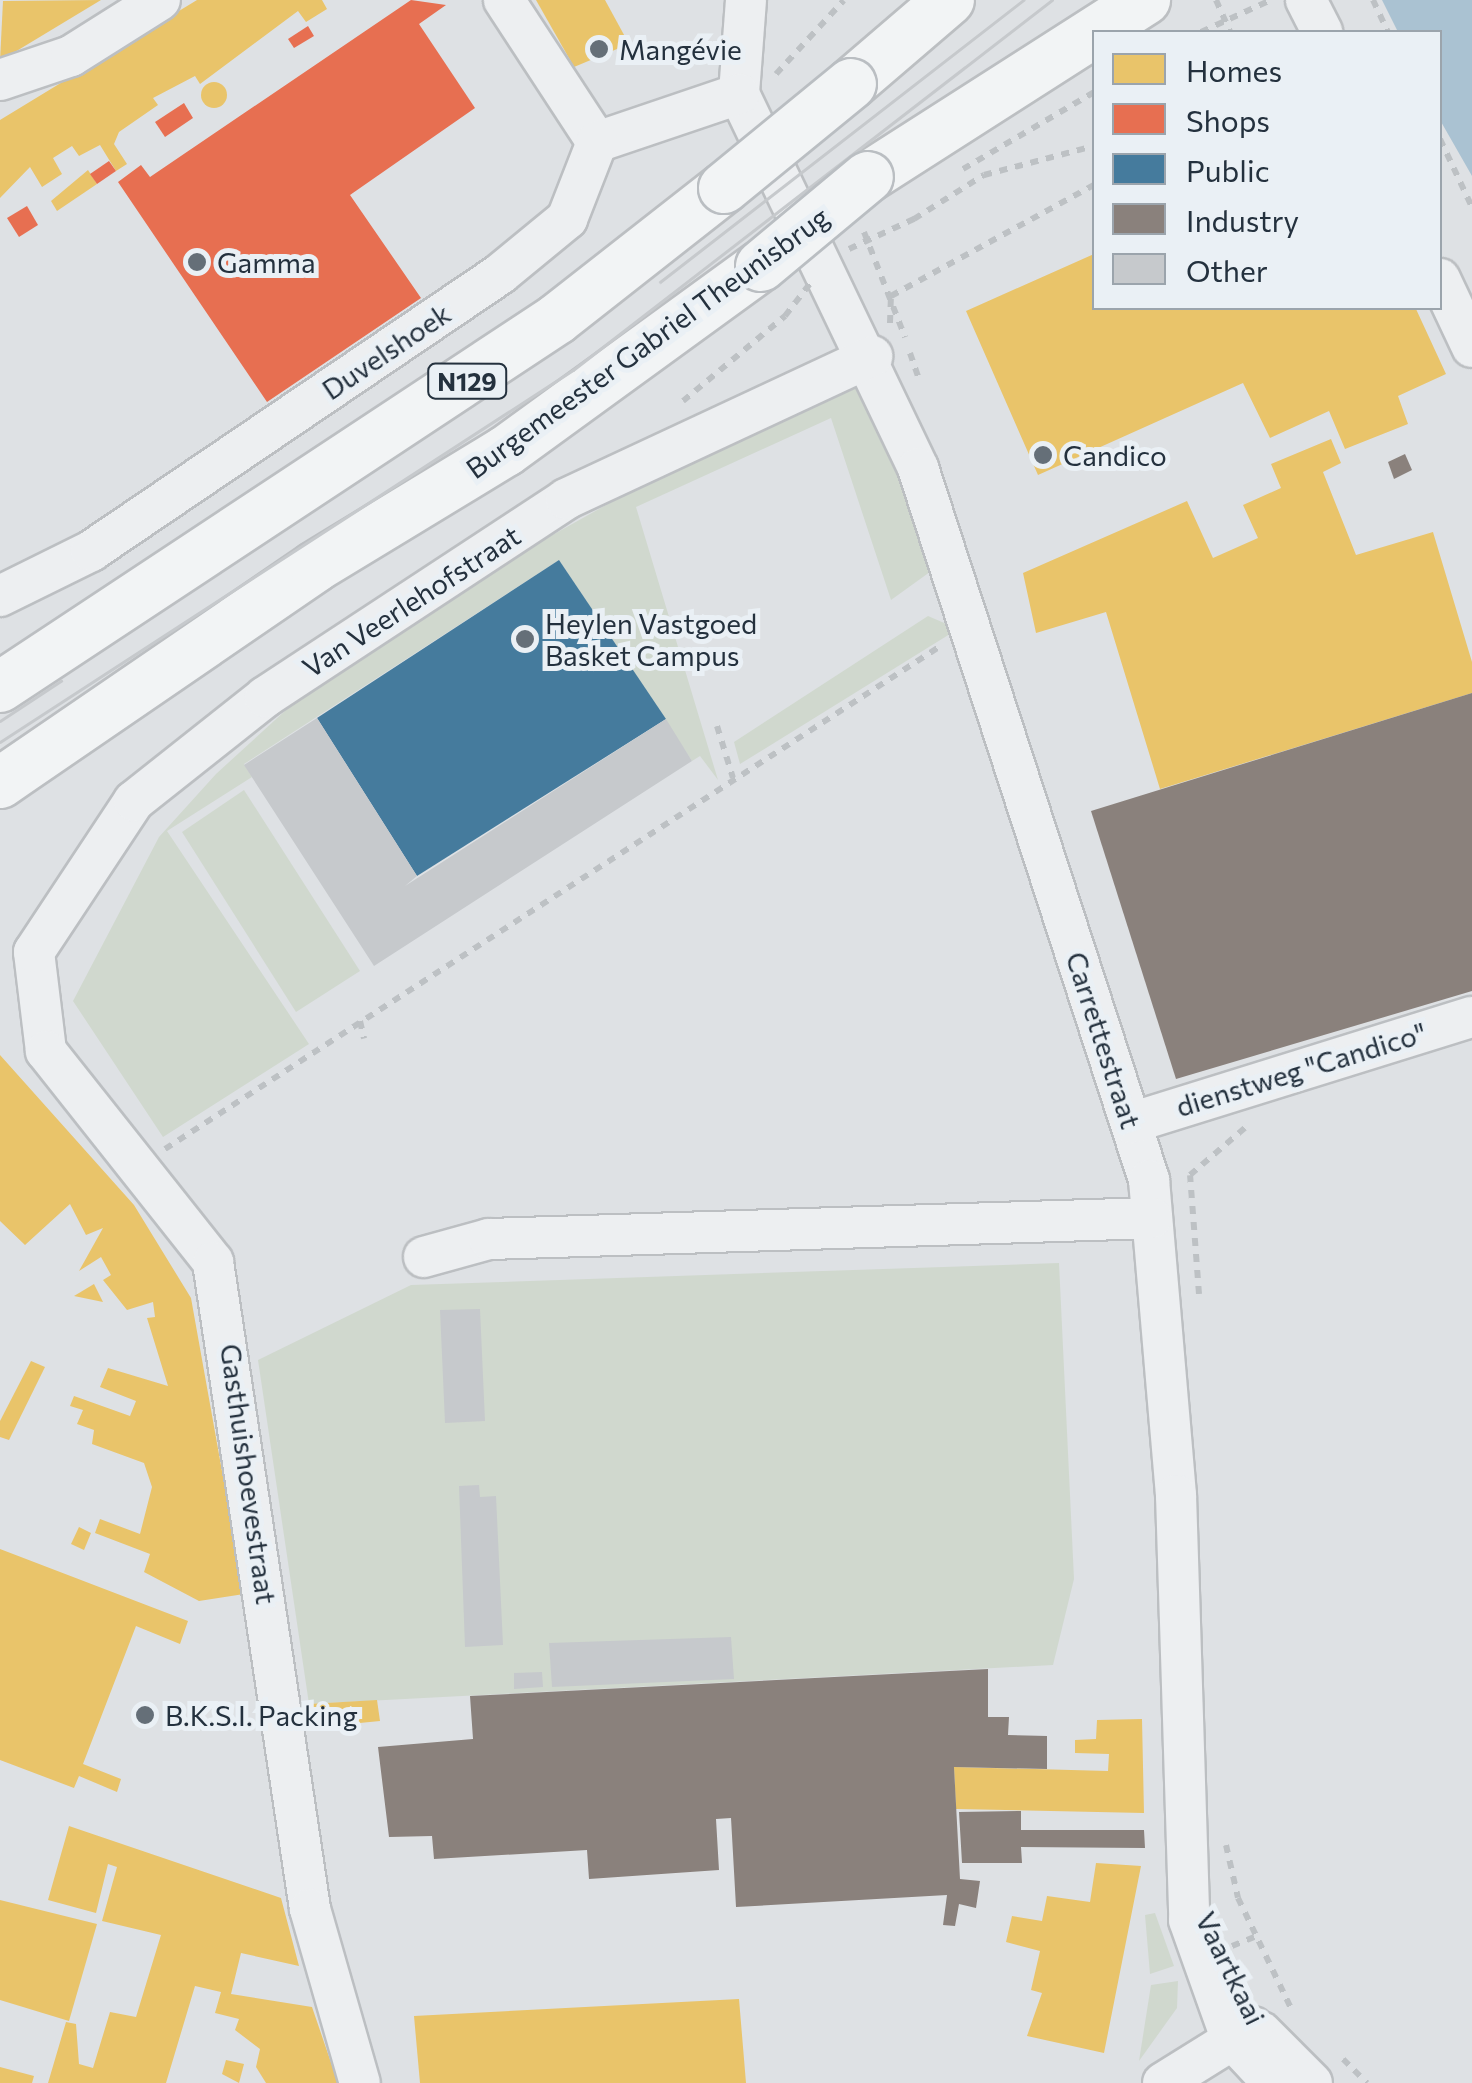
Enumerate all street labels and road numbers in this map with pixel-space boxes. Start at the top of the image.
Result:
street label: Burgemeester Gabriel Theunisbrug [459,199,835,485]
street label: Duvelshoek [315,296,457,406]
road number: N129 [427,361,507,401]
street label: Van Veerlehofstraat [296,518,526,684]
street label: Carrettestraat [1060,947,1148,1133]
street label: dienstweg "Candico" [1172,1015,1430,1123]
street label: Gasthuishoevestraat [214,1342,284,1606]
street label: Vaartkaai [1189,1906,1273,2030]

